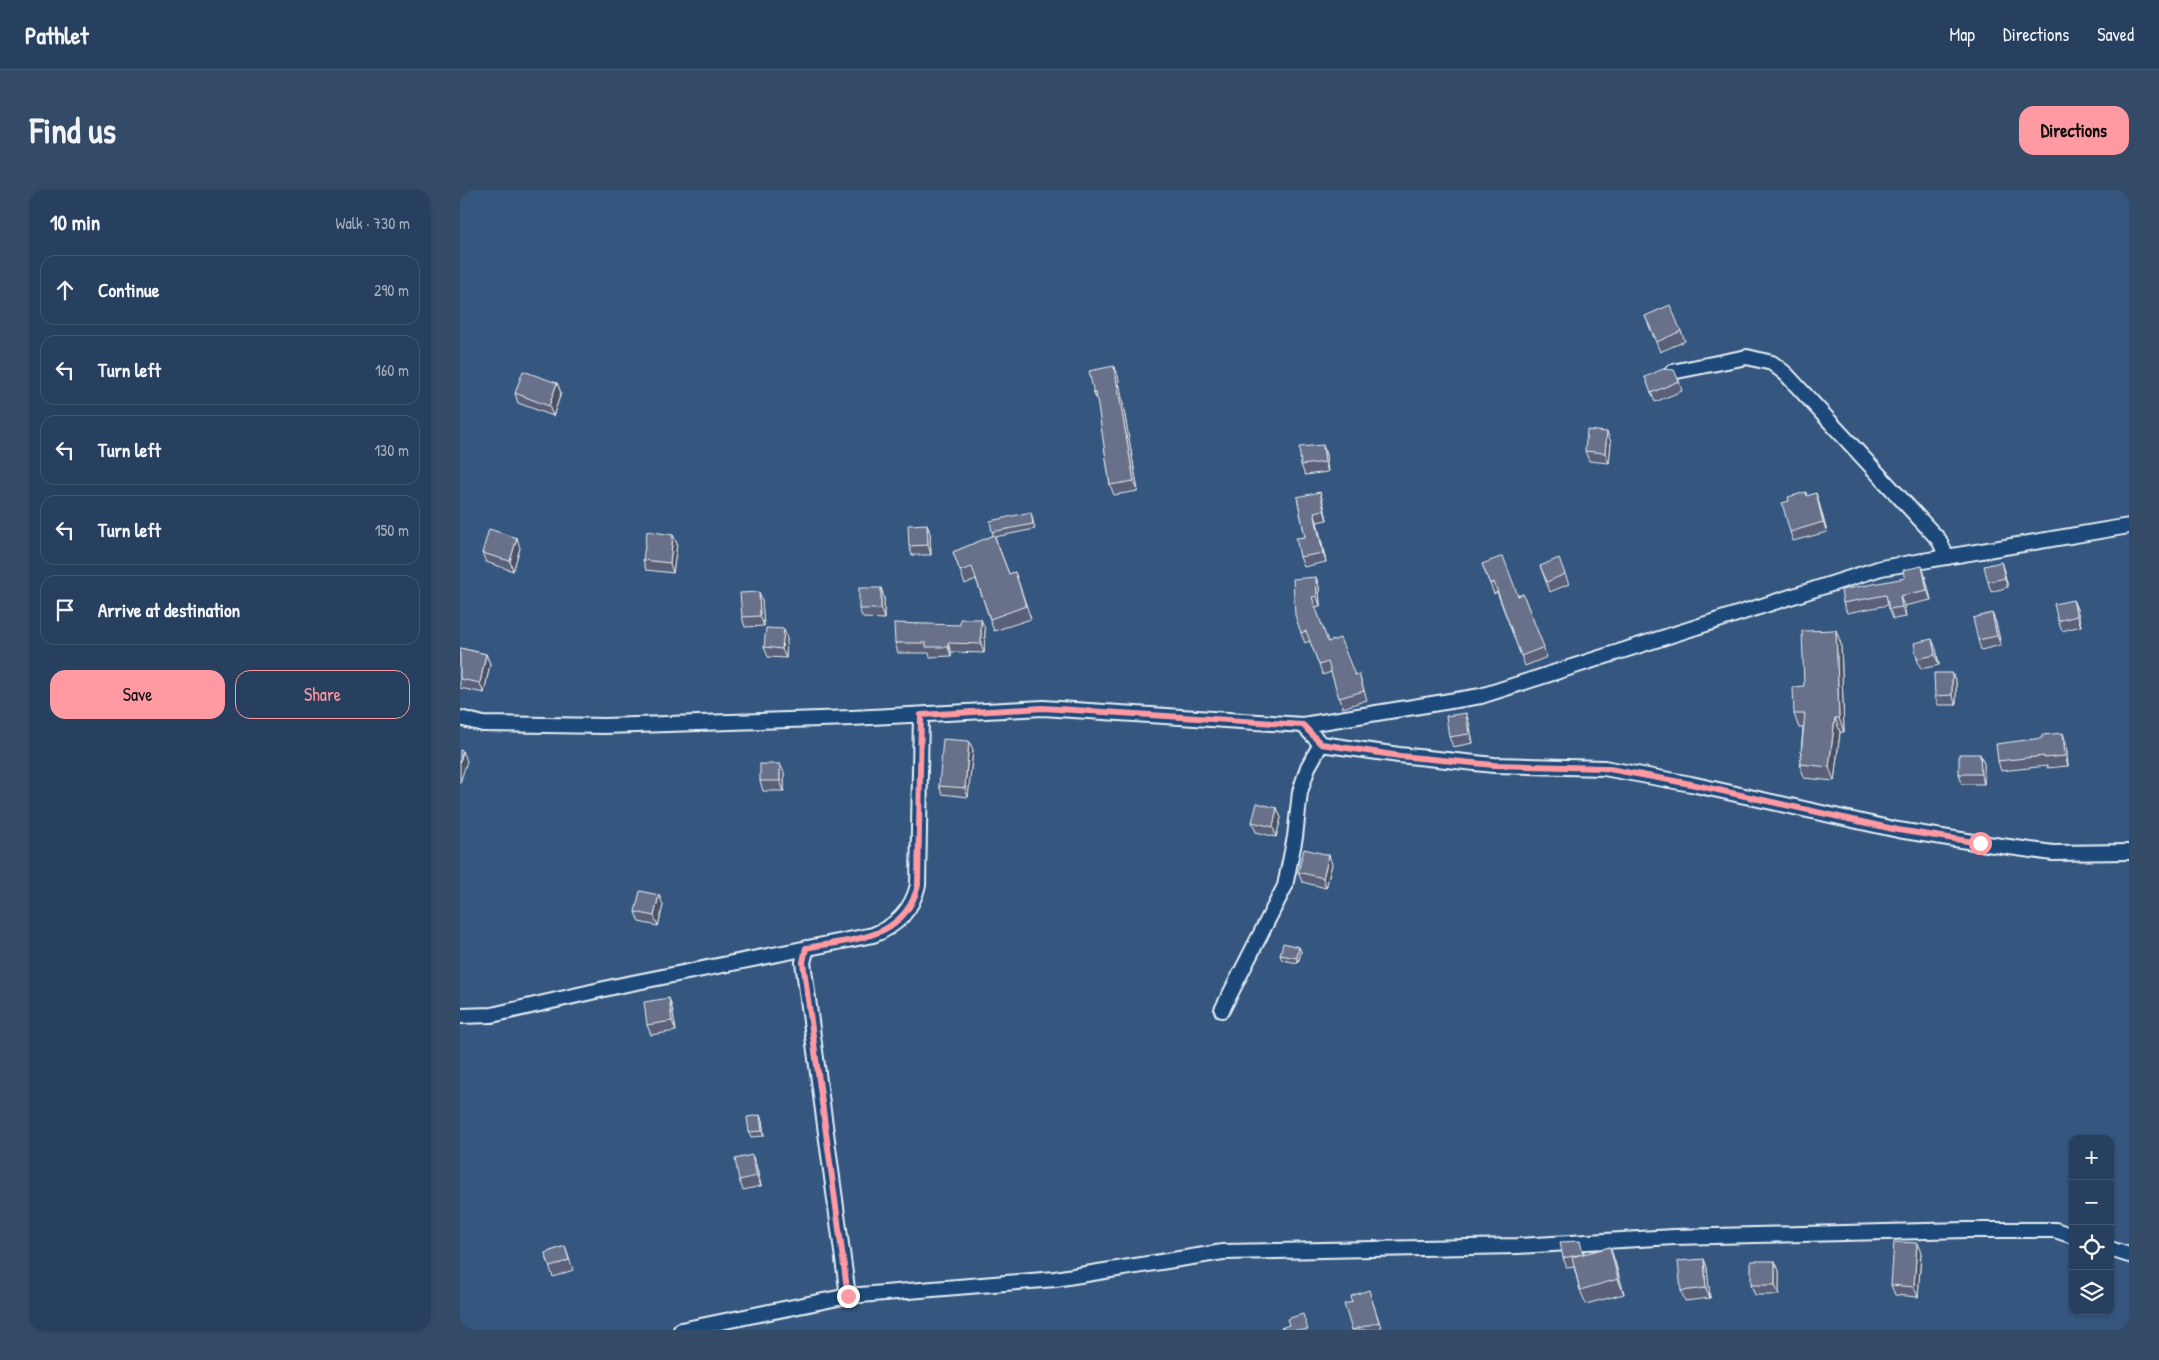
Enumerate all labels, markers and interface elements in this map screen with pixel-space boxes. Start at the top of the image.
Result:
text: Pathlet [25,19,88,51]
text: Map [1950,22,1975,47]
text: Directions [2003,22,2069,47]
text: Saved [2097,22,2134,47]
button: Directions [2019,106,2129,155]
text: Find us [30,107,116,154]
text: 10 min [50,208,100,237]
text: Walk · 730 m [336,212,410,234]
icon: ahead [51,276,79,304]
text: Continue [98,277,159,303]
text: 290 m [374,279,409,301]
icon: left [51,356,79,384]
text: Turn left [98,357,161,383]
text: 160 m [375,359,409,381]
icon: left [51,436,79,464]
text: Turn left [98,437,161,463]
text: 130 m [374,439,409,461]
icon: left [51,516,79,544]
text: Turn left [98,517,161,543]
text: 150 m [375,519,409,541]
icon: arrive [51,596,79,624]
text: Arrive at destination [98,597,240,623]
button: Save [50,670,225,719]
button: Share [235,670,410,719]
route start [1969,832,1992,855]
map controls [2069,1135,2114,1315]
button: + [2069,1135,2114,1180]
button: − [2069,1180,2114,1225]
button: locate [2069,1225,2114,1270]
button: layers [2069,1270,2114,1315]
route end [837,1285,860,1308]

